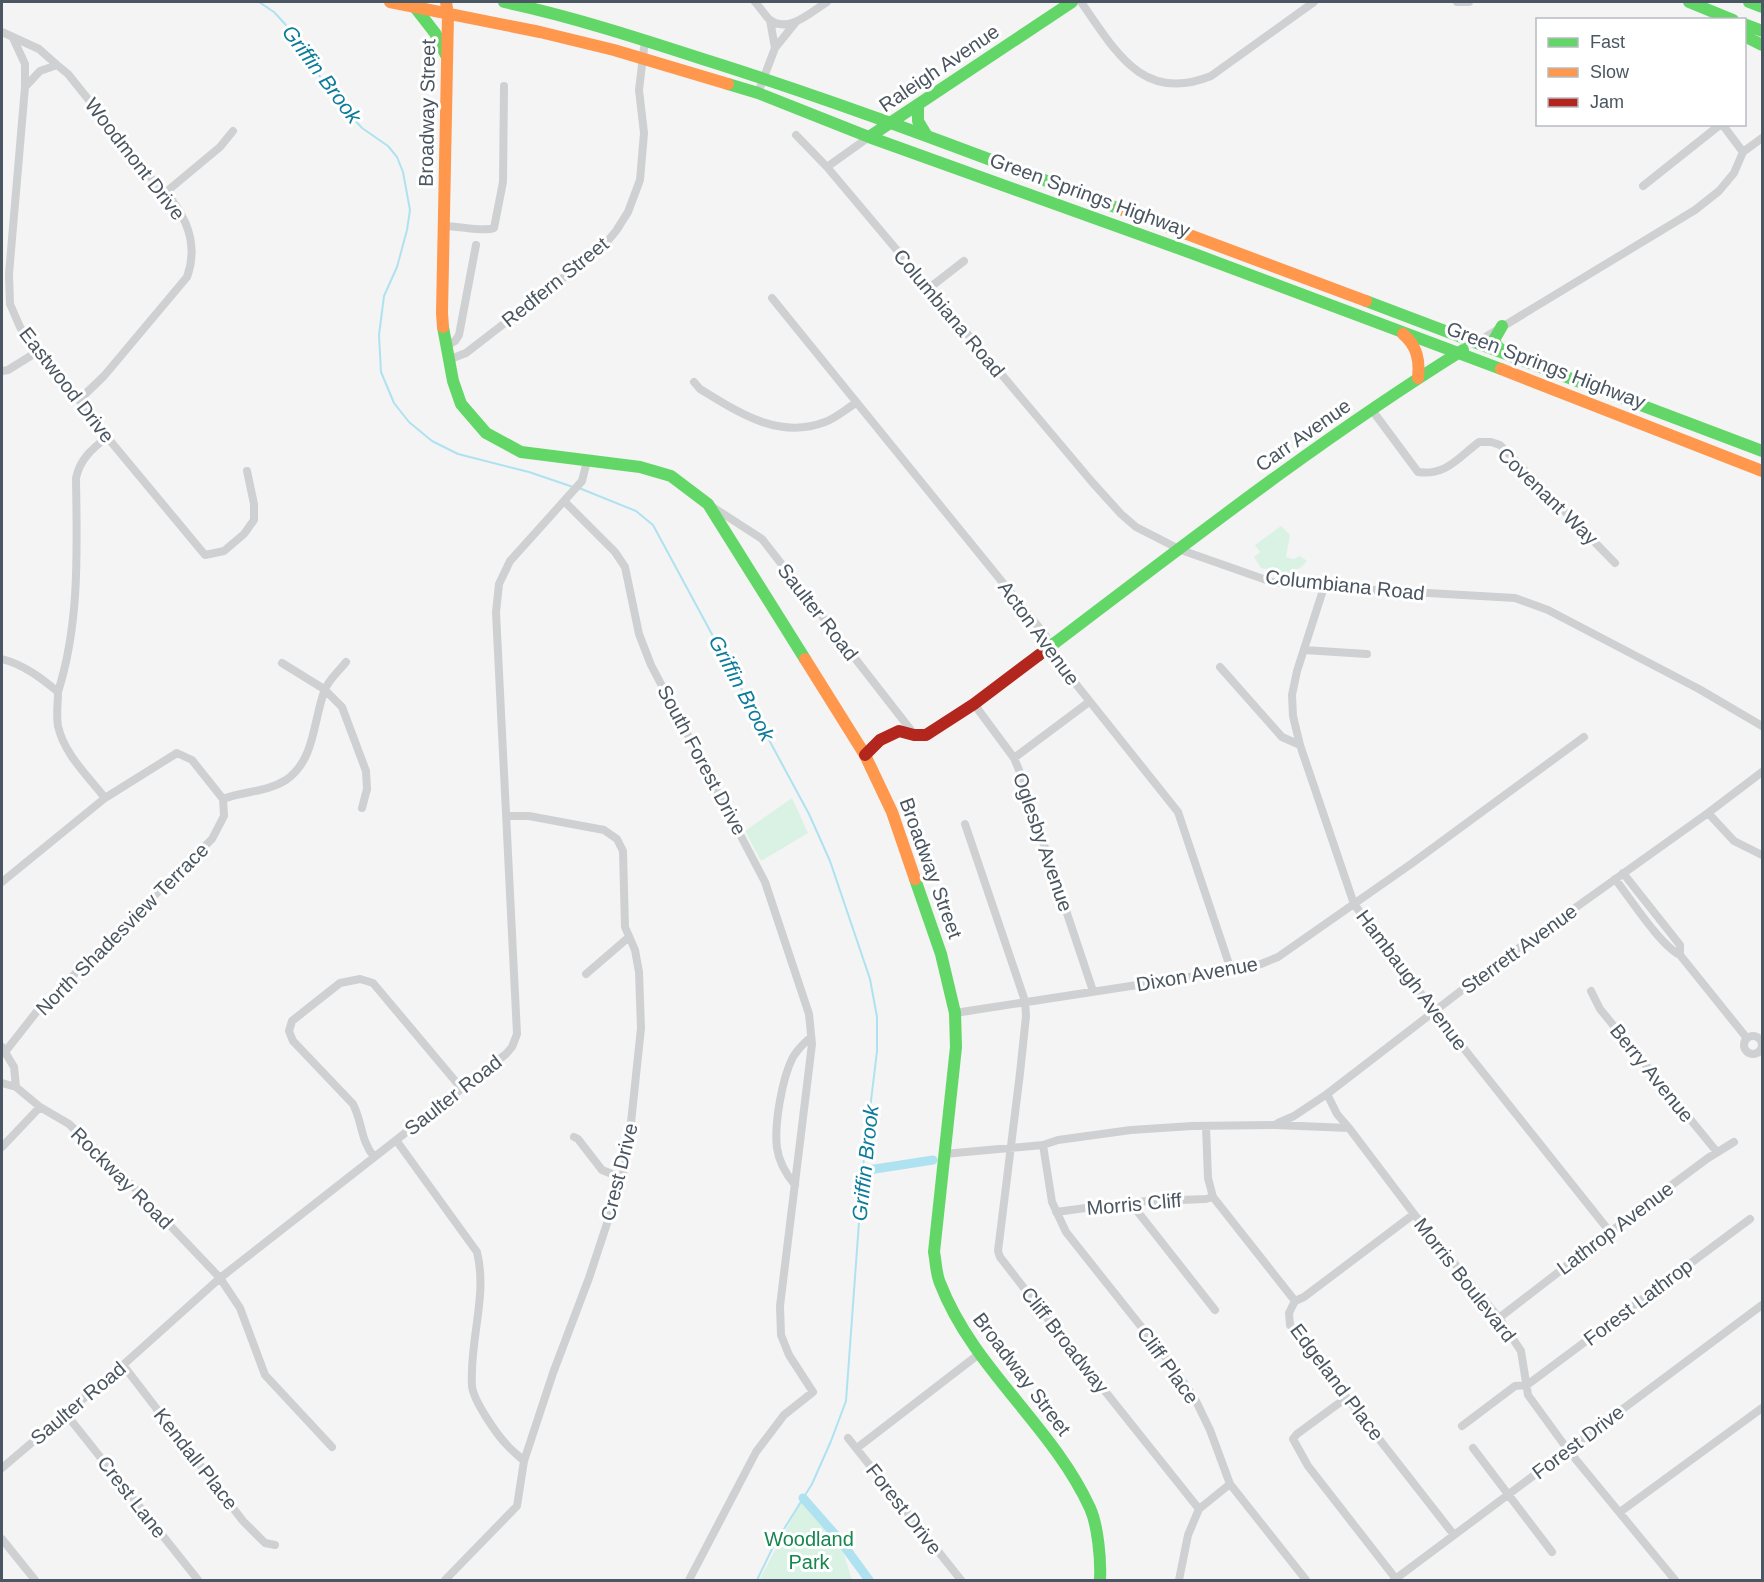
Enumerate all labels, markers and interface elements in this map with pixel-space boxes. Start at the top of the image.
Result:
legend [1536,18,1746,126]
water label: Griffin Brook [278,20,367,129]
street label: Raleigh Avenue [875,20,1003,116]
text: Fast [1590,32,1625,52]
street label: Broadway Street [415,38,439,187]
text: Slow [1590,62,1630,82]
text: Jam [1590,92,1624,112]
street label: Woodmont Drive [81,94,189,224]
street label: Green Springs Highway [987,149,1193,241]
street label: Redfern Street [498,232,613,331]
street label: Columbiana Road [889,245,1009,381]
street label: Green Springs Highway [1443,317,1649,413]
street label: Eastwood Drive [15,323,119,447]
street label: Carr Avenue [1251,394,1355,476]
street label: Covenant Way [1493,443,1603,549]
street label: Saulter Road [773,559,863,665]
street label: Columbiana Road [1264,566,1426,604]
street label: Acton Avenue [994,577,1084,689]
water label: Griffin Brook [704,631,780,746]
street label: South Forest Drive [653,681,751,839]
street label: Oglesby Avenue [1009,770,1077,914]
street label: Broadway Street [895,795,967,942]
street label: North Shadesview Terrace [31,838,213,1020]
street label: Sterrett Avenue [1457,900,1581,998]
street label: Hambaugh Avenue [1352,906,1472,1054]
street label: Dixon Avenue [1134,952,1260,996]
street label: Berry Avenue [1606,1020,1698,1126]
street label: Saulter Road [400,1050,506,1140]
water label: Griffin Brook [847,1102,883,1222]
street label: Crest Drive [596,1121,642,1223]
street label: Rockway Road [67,1123,177,1233]
street label: Lathrop Avenue [1553,1177,1677,1279]
street label: Morris Cliff [1086,1189,1183,1219]
street label: Morris Boulevard [1410,1214,1520,1346]
street label: Forest Lathrop [1579,1254,1697,1350]
street label: Cliff Broadway [1017,1283,1113,1397]
street label: Broadway Street [969,1308,1076,1440]
street label: Edgeland Place [1286,1319,1388,1445]
street label: Cliff Place [1133,1322,1203,1408]
street label: Saulter Road [26,1357,130,1449]
street label: Forest Drive [1528,1400,1628,1484]
street label: Kendall Place [150,1404,242,1514]
street label: Crest Lane [93,1452,171,1542]
street label: Forest Drive [862,1459,946,1559]
park label: Woodland Park [764,1528,854,1573]

